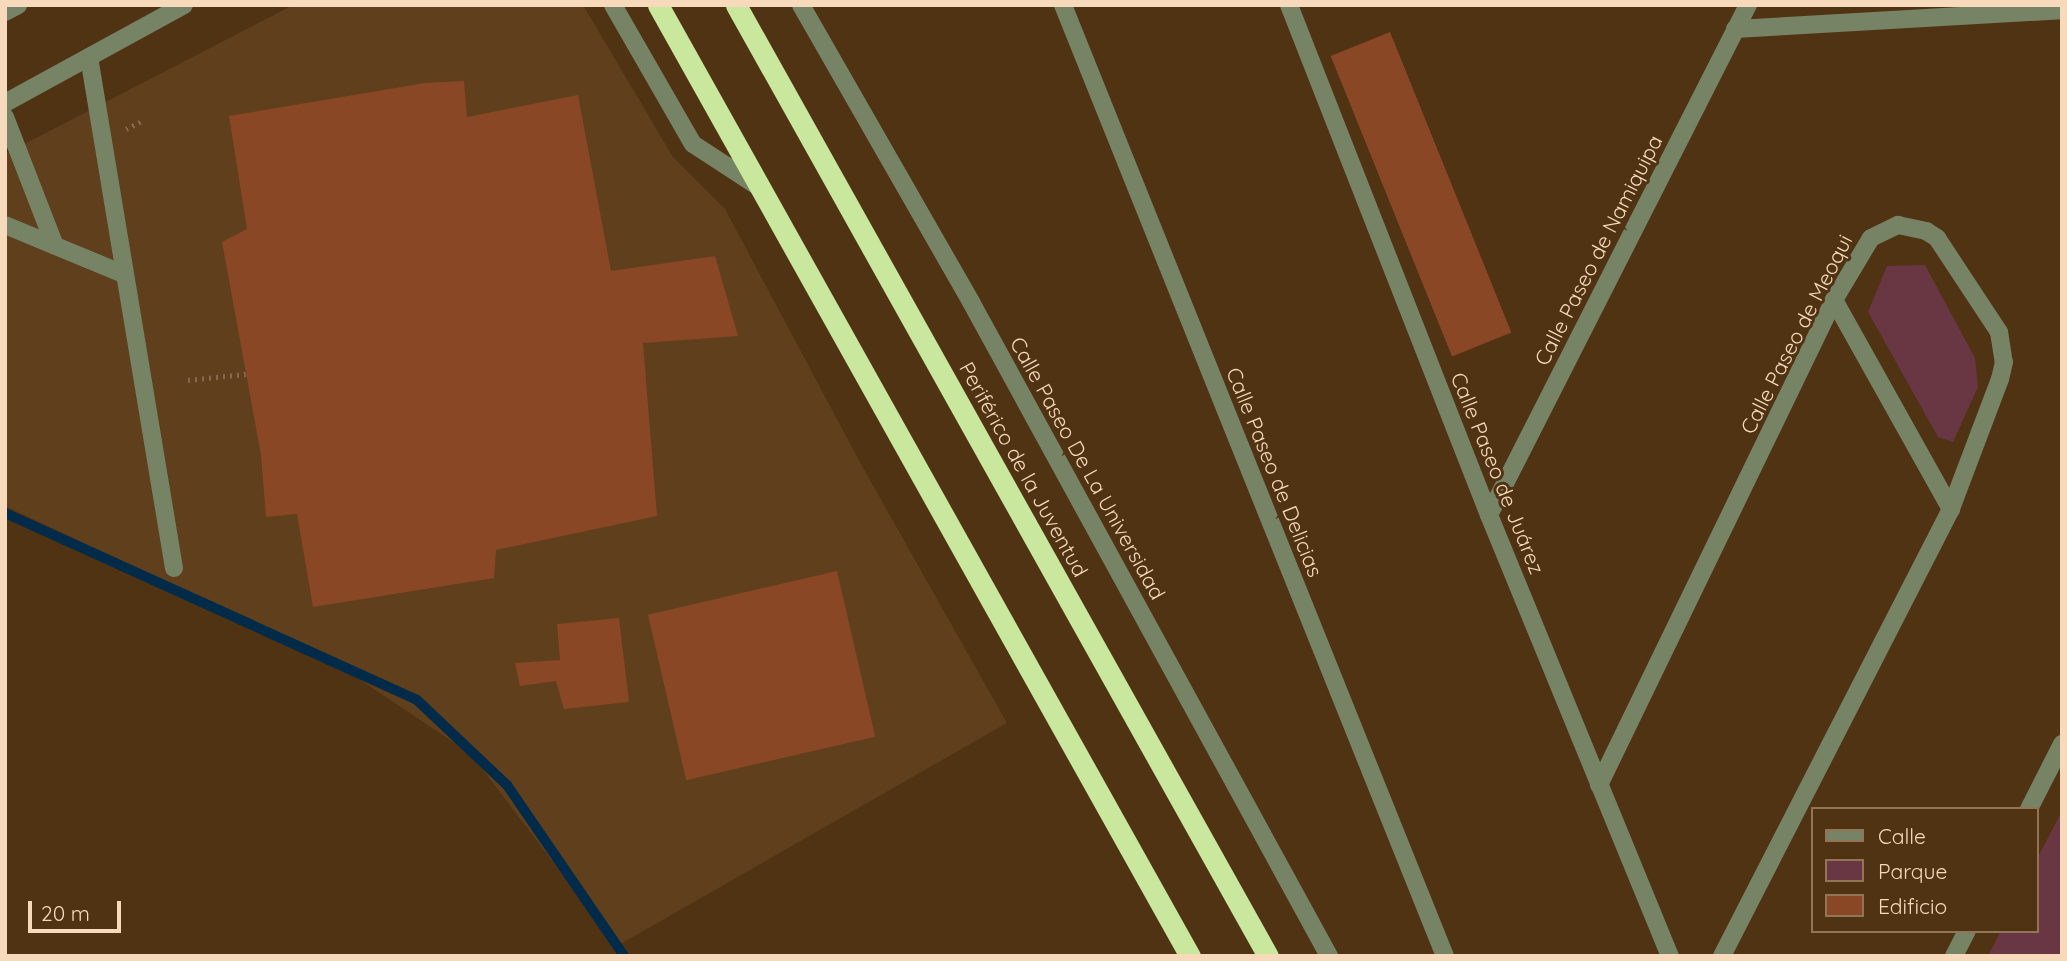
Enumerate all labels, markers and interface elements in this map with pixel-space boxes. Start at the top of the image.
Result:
street label: Calle Paseo de Namiquipa [1529,131,1667,369]
street label: Calle Paseo de Meoqui [1735,230,1857,438]
street label: Calle Paseo De La Universidad [1005,332,1171,604]
street label: Periférico de la Juventud [954,357,1094,581]
street label: Calle Paseo de Delicias [1221,364,1329,580]
street label: Calle Paseo de Juárez [1446,368,1550,578]
legend [1812,807,2039,933]
text: Calle [1878,823,1926,849]
text: Parque [1878,858,1947,884]
scale bar [32,888,124,932]
text: Edificio [1878,893,1947,919]
text: 20 m [41,900,90,926]

